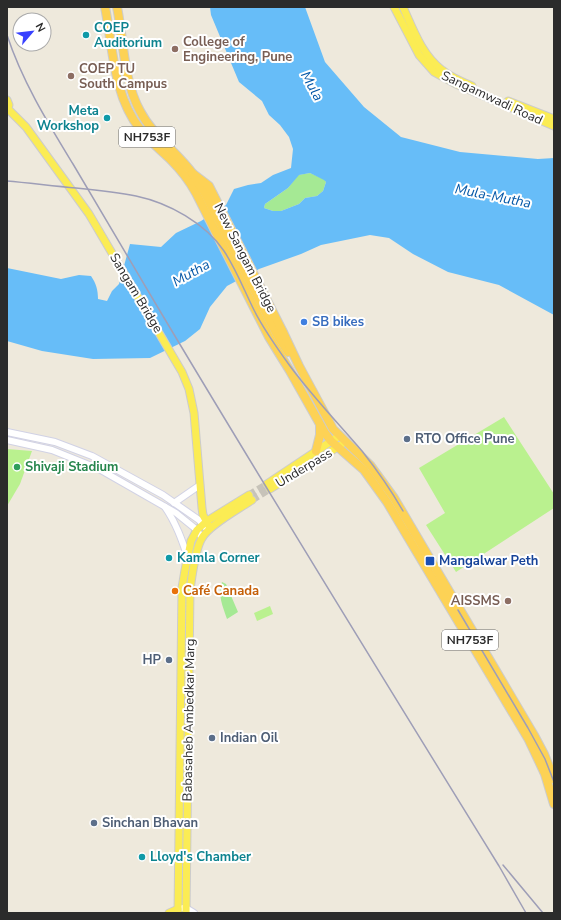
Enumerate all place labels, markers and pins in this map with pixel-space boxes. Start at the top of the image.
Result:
place label: COEP Auditorium [94,19,162,52]
marker: COEP Auditorium [81,30,91,40]
place label: College of Engineering, Pune [183,33,292,66]
marker: College of Engineering, Pune [170,44,180,54]
place label: COEP TU South Campus [79,60,167,93]
marker: COEP TU South Campus [66,71,76,81]
place label: Meta Workshop [37,102,99,135]
marker: Meta Workshop [102,113,112,123]
place label: SB bikes [312,313,364,331]
marker: SB bikes [299,317,309,327]
place label: RTO Office Pune [415,430,515,448]
marker: RTO Office Pune [402,434,412,444]
place label: Shivaji Stadium [25,458,118,476]
marker: Shivaji Stadium [12,462,22,472]
place label: Kamla Corner [177,549,261,567]
place label: Mangalwar Peth [439,552,538,570]
marker: Kamla Corner [164,553,174,563]
marker: Mangalwar Peth [424,555,436,567]
place label: Café Canada [183,582,259,600]
marker: Café Canada [170,586,180,596]
place label: AISSMS [451,592,500,610]
marker: AISSMS [503,596,513,606]
place label: HP [142,651,162,669]
marker: HP [164,655,174,665]
place label: Indian Oil [220,729,279,747]
marker: Indian Oil [207,733,217,743]
place label: Sinchan Bhavan [102,814,198,832]
marker: Sinchan Bhavan [89,818,99,828]
place label: Lloyd's Chamber [150,848,252,866]
marker: Lloyd's Chamber [137,852,147,862]

